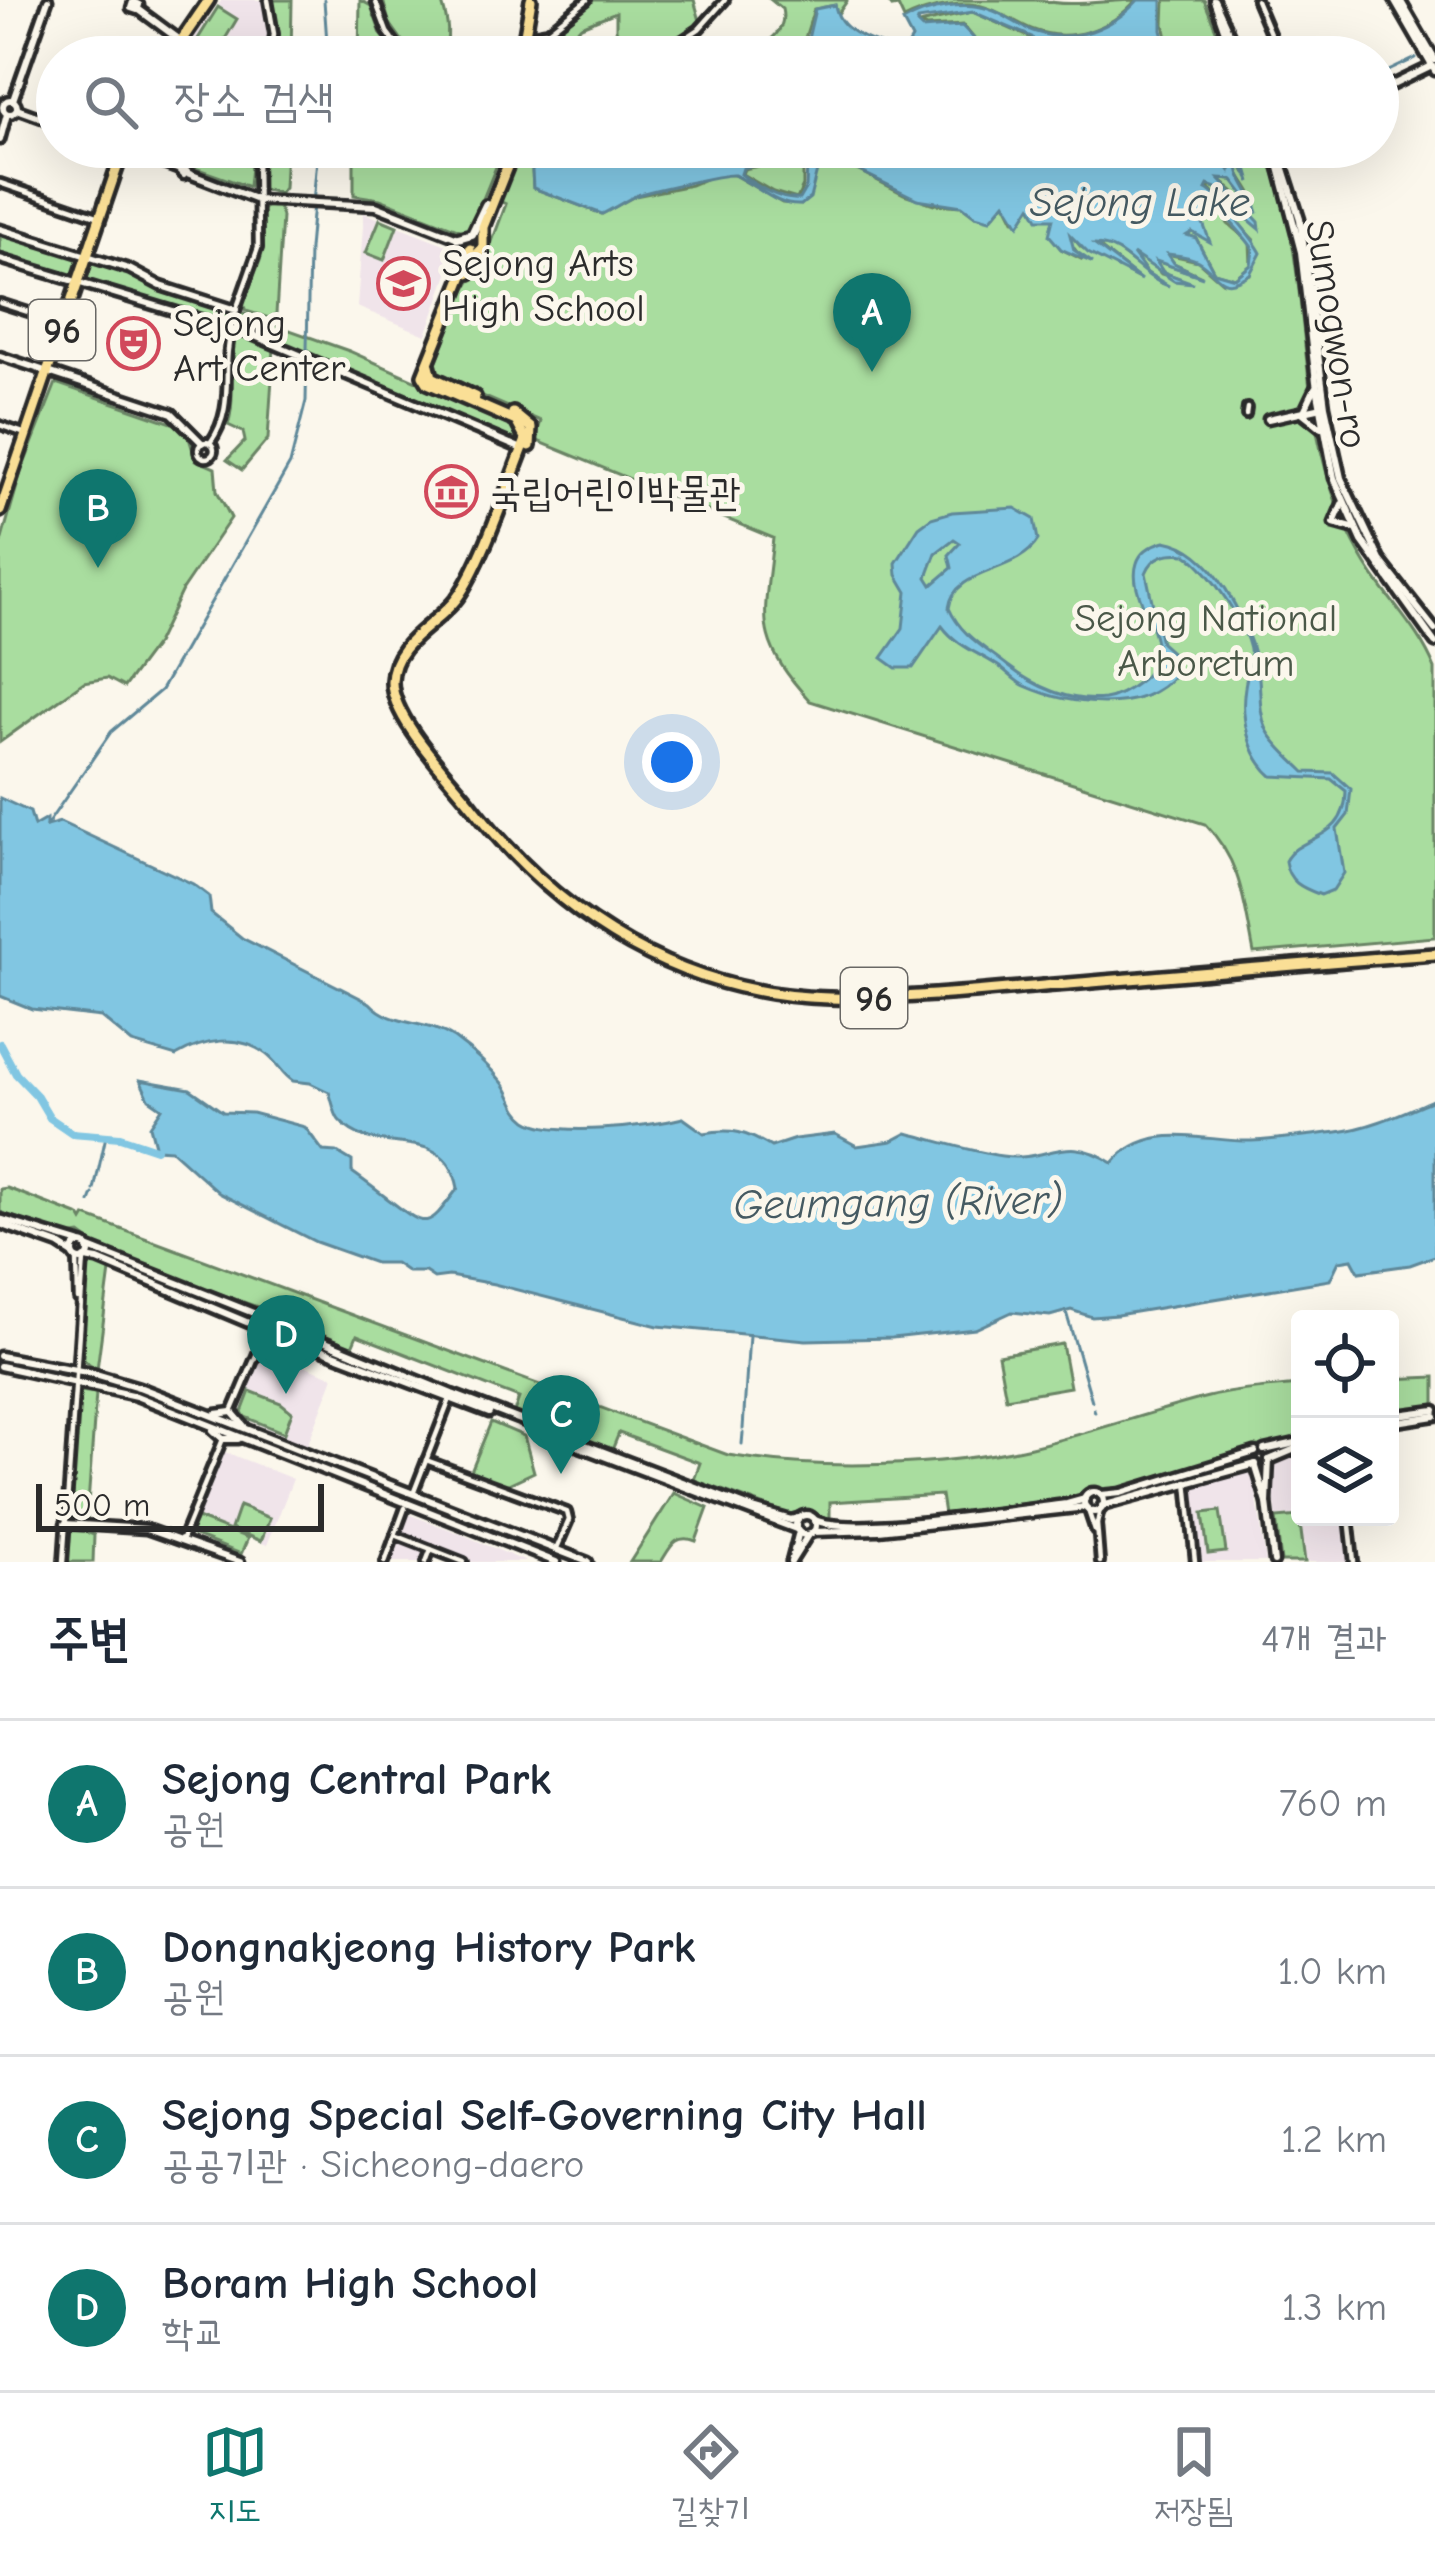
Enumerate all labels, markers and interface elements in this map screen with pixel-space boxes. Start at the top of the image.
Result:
search box [36,36,1399,168]
icon: search [78,69,144,135]
text: 장소 검색 [174,74,334,126]
water label: Sejong Lake [1030,178,1250,227]
street label: Sumogwon-ro [1296,217,1377,452]
place label: Sejong Arts High School [442,241,645,331]
school or university icon: Sejong Arts High School [375,256,431,312]
pin: A [833,273,911,372]
road number: 96 [29,300,95,360]
place label: Sejong Art Center [173,301,346,391]
theatre icon: Sejong Art Center [106,316,162,372]
museum icon: 국립어린이박물관 [423,463,479,519]
pin: B [59,469,137,568]
place label: 국립어린이박물관 [490,470,741,515]
park label: Sejong National Arboretum [1075,596,1337,686]
your location [642,732,702,792]
road number: 96 [841,968,907,1028]
water label: Geumgang (River) [733,1175,1063,1230]
pin: D [247,1295,325,1394]
map controls [1291,1310,1399,1526]
button: locate [1291,1310,1399,1418]
pin: C [522,1375,600,1474]
button: layers [1291,1418,1399,1526]
scale bar [36,1478,324,1531]
text: 500 m [54,1486,150,1524]
text: 주변 [48,1609,130,1668]
text: 4개 결과 [1261,1617,1387,1662]
text: Sejong Central Park [162,1753,551,1805]
text: A [76,1781,98,1826]
text: 760 m [1279,1781,1387,1826]
text: 공원 [162,1806,225,1851]
text: Dongnakjeong History Park [162,1921,696,1973]
text: B [75,1949,99,1994]
text: 1.0 km [1278,1949,1387,1994]
text: 공원 [162,1974,225,2019]
text: Sejong Special Self-Governing City Hall [162,2089,927,2141]
text: C [75,2117,99,2162]
text: 1.2 km [1281,2117,1387,2162]
text: 공공기관 · Sicheong-daero [162,2142,584,2187]
text: Boram High School [162,2257,538,2309]
text: D [75,2285,99,2330]
text: 1.3 km [1282,2285,1387,2330]
text: 학교 [162,2310,225,2355]
tab: 지도 [202,2419,268,2532]
tab: 길찾기 [671,2419,751,2532]
tab: 저장됨 [1154,2419,1233,2532]

